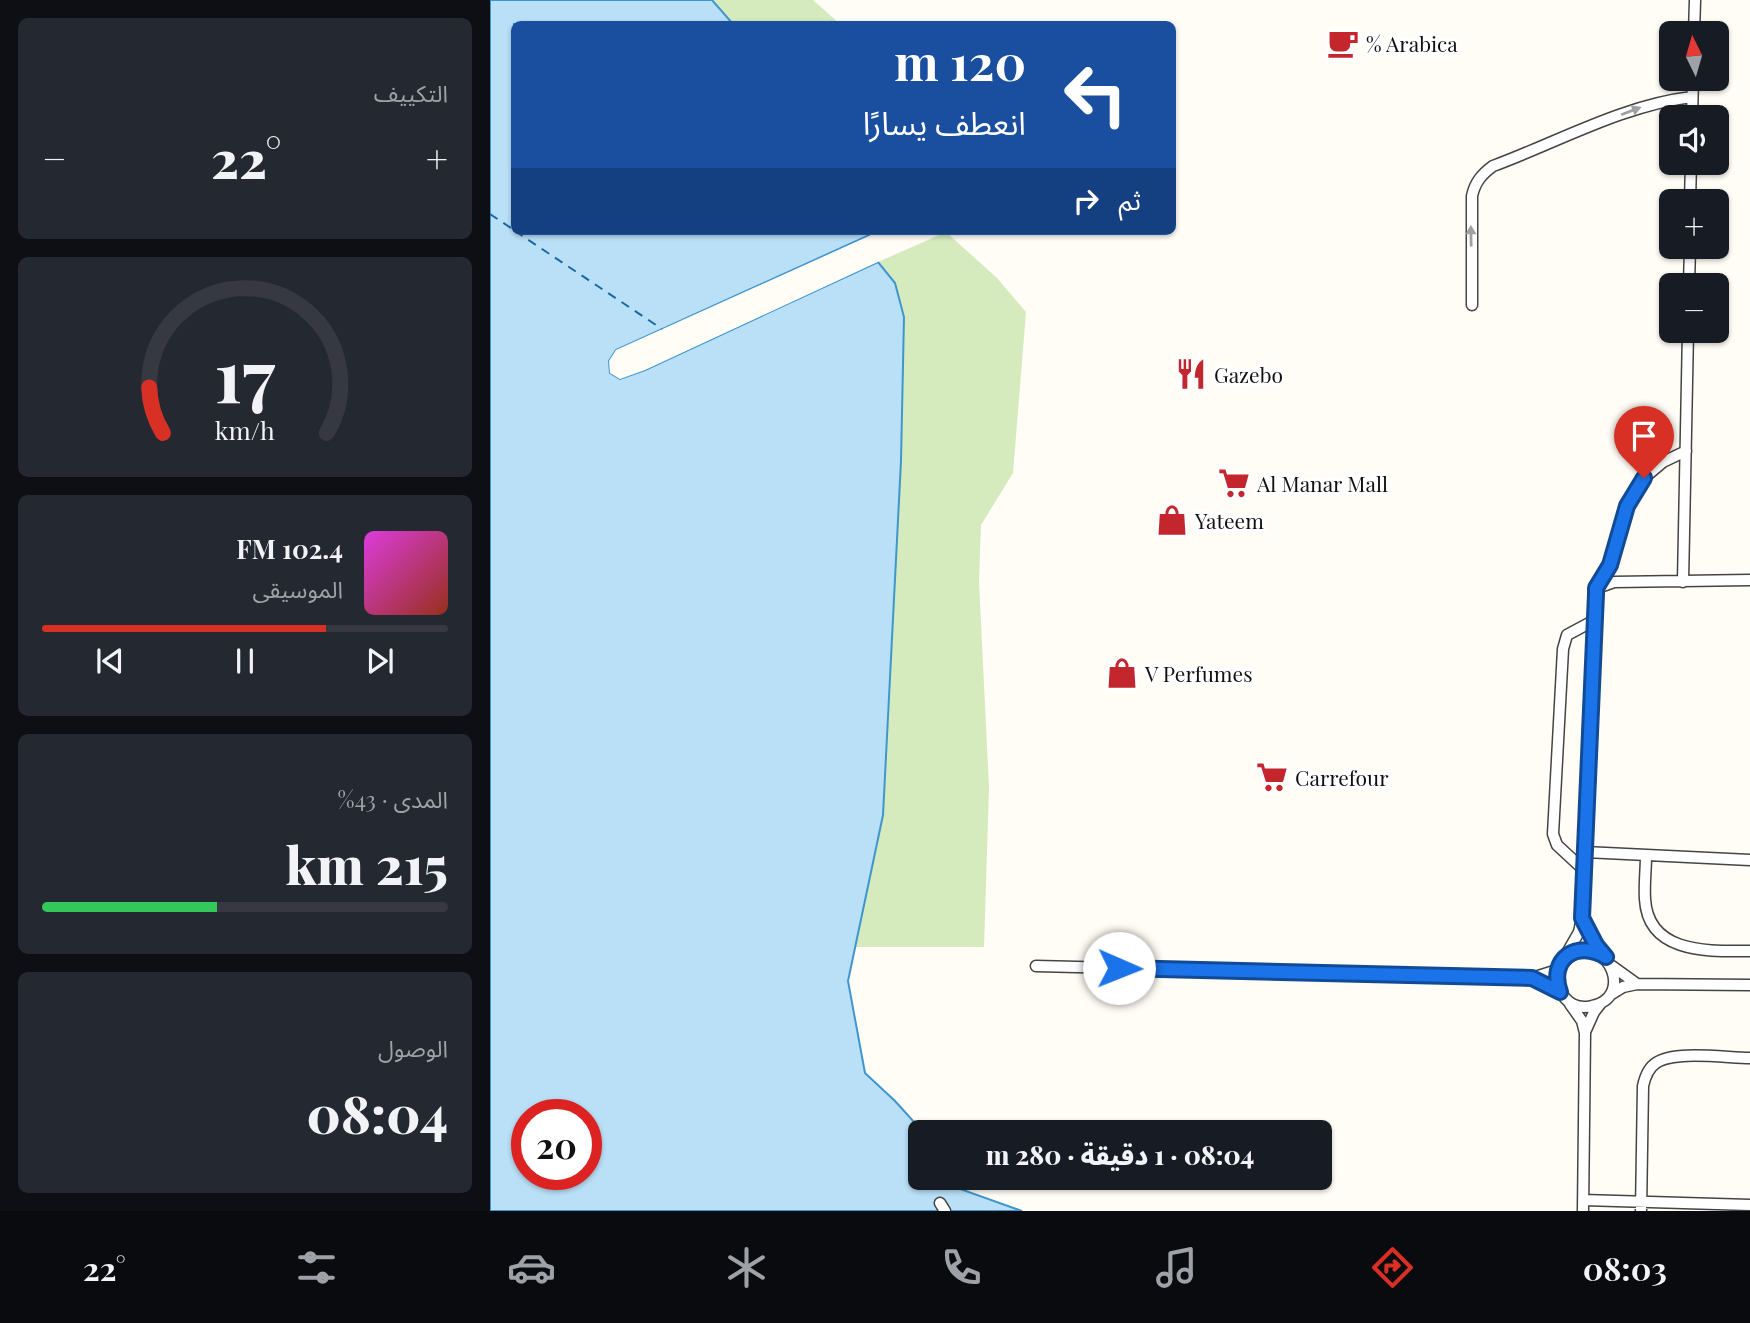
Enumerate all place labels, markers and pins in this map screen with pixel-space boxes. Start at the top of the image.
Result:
cafe icon: % Arabica [1326,26,1360,60]
place label: % Arabica [1366,29,1458,57]
restaurant icon: Gazebo [1174,357,1208,391]
place label: Gazebo [1214,360,1283,388]
pin [1614,406,1674,478]
supermarket icon: Al Manar Mall [1217,466,1251,500]
place label: Al Manar Mall [1256,469,1388,497]
shop icon: Yateem [1155,503,1189,537]
place label: Yateem [1194,506,1264,534]
shop icon: V Perfumes [1105,656,1139,690]
place label: V Perfumes [1144,659,1253,687]
supermarket icon: Carrefour [1255,760,1289,794]
place label: Carrefour [1295,763,1389,791]

